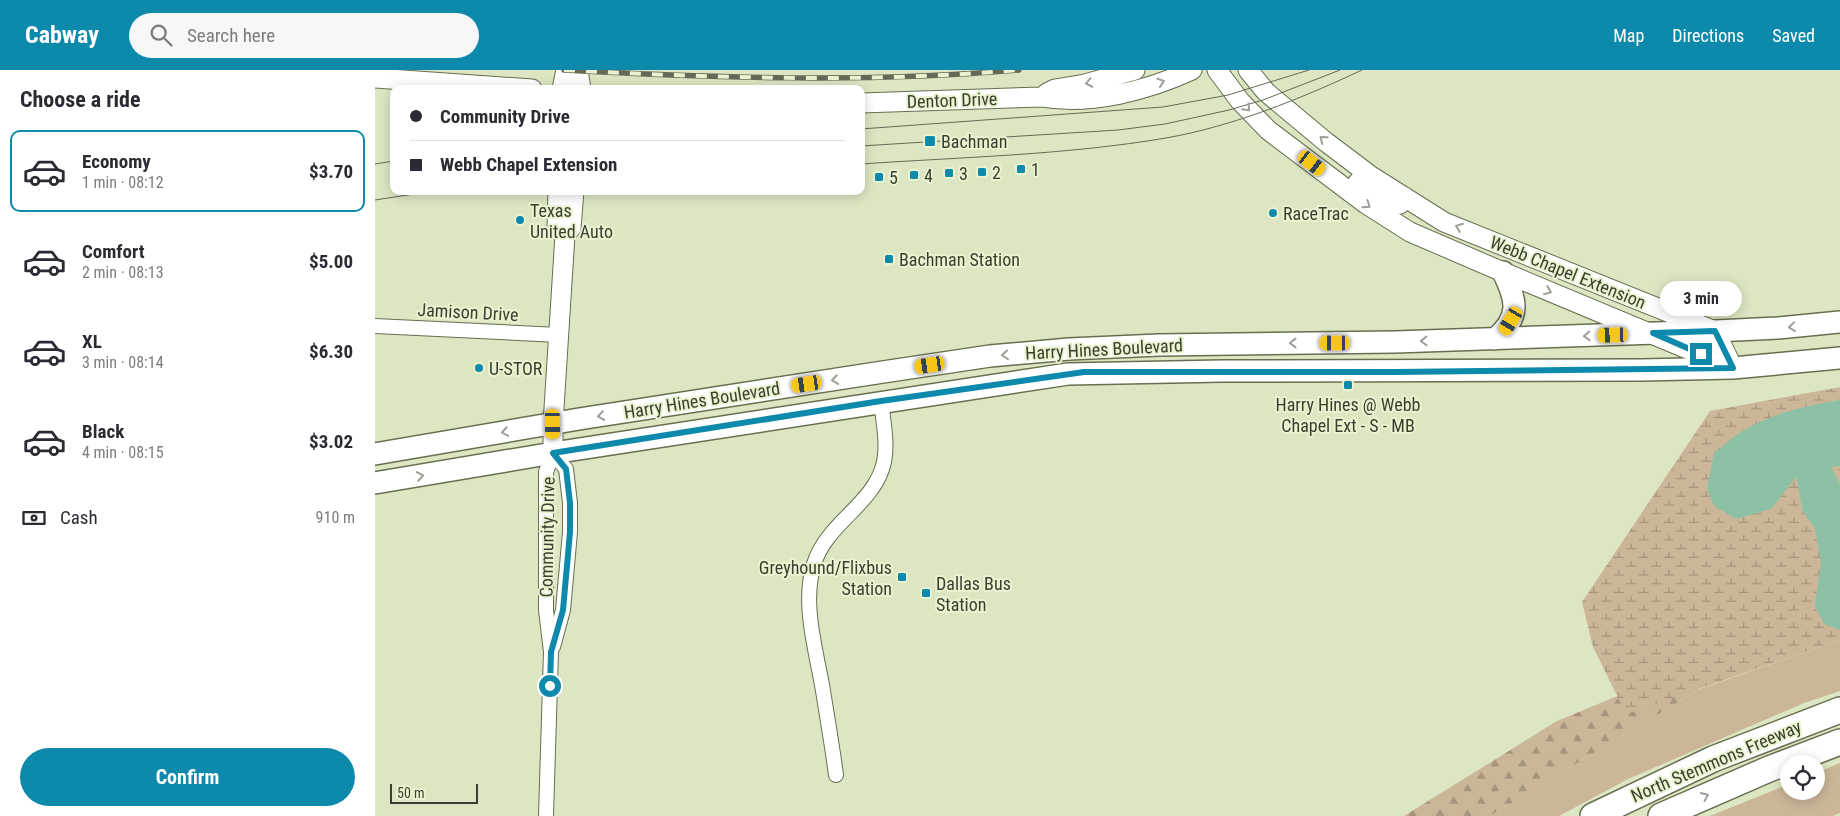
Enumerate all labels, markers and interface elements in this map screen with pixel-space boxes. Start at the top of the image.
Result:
search box [129,13,479,58]
text: Cabway [25,21,99,49]
icon: search [147,21,175,49]
text: Search here [187,24,275,47]
text: Map [1613,25,1644,46]
text: Directions [1672,25,1744,46]
text: Saved [1772,25,1815,46]
one-way arrow [1084,77,1093,88]
one-way arrow [1157,78,1165,88]
text: Choose a ride [20,87,141,112]
street label: Denton Drive [906,88,998,112]
one-way arrow [1241,103,1250,112]
text: Community Drive [440,105,570,128]
place label: Bachman [941,131,1007,152]
marker: Bachman [923,134,937,148]
one-way arrow [1320,137,1329,145]
car [1295,148,1328,178]
icon: car [22,149,67,194]
text: Economy [82,150,151,173]
text: Webb Chapel Extension [440,153,617,176]
place label: 1 [1031,159,1040,180]
text: $3.70 [309,160,353,183]
place label: 2 [992,162,1001,183]
place label: 3 [959,163,968,184]
marker: 1 [1015,163,1027,175]
place label: 4 [924,165,933,186]
marker: 2 [976,166,988,178]
place label: 5 [889,167,898,188]
marker: 3 [943,167,955,179]
marker: 4 [908,169,920,181]
marker: 5 [873,171,885,183]
text: 1 min · 08:12 [82,173,164,192]
one-way arrow [1361,199,1371,208]
place label: Texas United Auto [530,200,613,242]
place label: RaceTrac [1283,203,1349,224]
marker: RaceTrac [1267,207,1279,219]
marker: Texas United Auto [514,214,526,226]
one-way arrow [1455,223,1464,234]
street label: Webb Chapel Extension [1487,231,1649,313]
icon: car [22,239,67,284]
text: Comfort [82,240,145,263]
place label: Bachman Station [899,249,1020,270]
text: $5.00 [309,250,353,273]
marker: Bachman Station [883,253,895,265]
text: 2 min · 08:13 [82,263,164,282]
callout: 3 min [1660,282,1742,316]
one-way arrow [1543,284,1552,295]
text: 3 min [1683,289,1719,308]
street label: Jamison Drive [417,299,519,325]
car [1496,304,1525,338]
one-way arrow [1787,321,1795,332]
car [1597,327,1628,343]
icon: car [22,329,67,374]
text: XL [82,330,102,353]
one-way arrow [1583,330,1591,341]
street label: Harry Hines Boulevard [1025,334,1183,364]
car [1320,336,1350,351]
one-way arrow [1420,336,1428,347]
one-way arrow [1289,338,1297,348]
text: $6.30 [309,340,353,363]
route end [1690,343,1712,365]
one-way arrow [1001,349,1009,360]
text: 3 min · 08:14 [82,353,164,372]
car [914,355,945,375]
place label: U-STOR [489,358,543,379]
marker: U-STOR [473,362,485,374]
car [791,374,822,394]
one-way arrow [830,374,839,384]
street label: Harry Hines Boulevard [622,377,782,423]
marker: Harry Hines @ Webb Chapel Ext - S - MB [1342,379,1354,391]
place label: Harry Hines @ Webb Chapel Ext - S - MB [1276,394,1421,436]
car [545,409,560,439]
one-way arrow [596,410,604,421]
icon: car [22,419,67,464]
text: Black [82,420,124,443]
one-way arrow [500,426,509,436]
text: $3.02 [309,430,353,453]
text: 4 min · 08:15 [82,443,164,462]
one-way arrow [415,471,424,481]
street label: Community Drive [535,476,559,598]
icon: cash [20,504,48,532]
text: Cash [60,506,98,529]
text: 910 m [316,508,355,527]
place label: Greyhound/Flixbus Station [759,557,892,599]
marker: Greyhound/Flixbus Station [896,571,908,583]
place label: Dallas Bus Station [936,573,1011,615]
marker: Dallas Bus Station [920,587,932,599]
route start [539,675,561,697]
street label: North Stemmons Freeway [1628,715,1805,806]
button: Confirm [20,748,355,806]
map controls [1780,755,1825,800]
button: locate [1780,755,1825,800]
scale bar [390,781,477,804]
text: 50 m [397,785,425,801]
one-way arrow [1700,791,1709,802]

